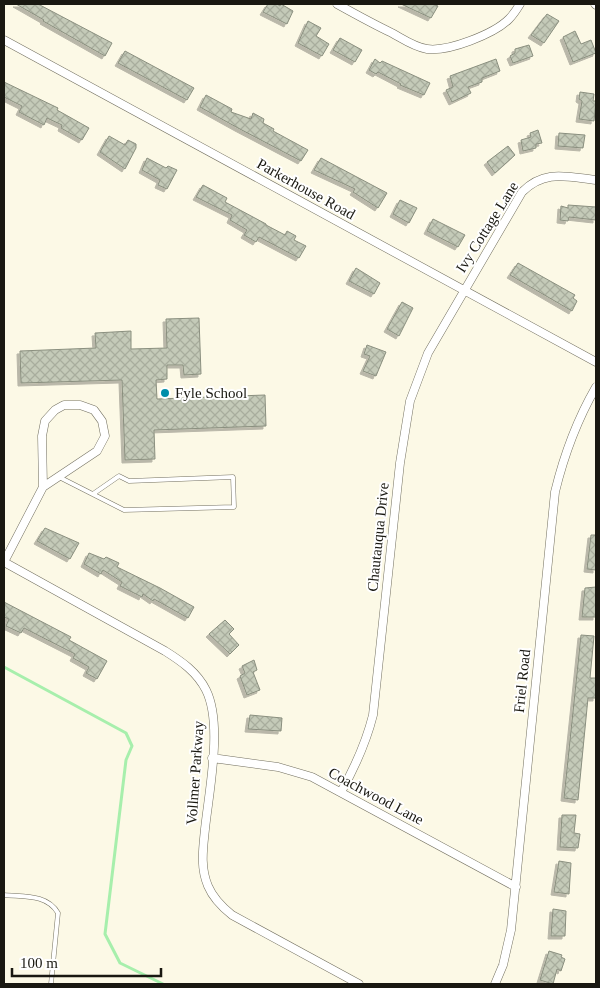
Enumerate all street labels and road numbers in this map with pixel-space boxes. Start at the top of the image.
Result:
street label: Parkerhouse Road [254,155,358,223]
street label: Ivy Cottage Lane [453,178,522,275]
street label: Chautauqua Drive [364,481,392,592]
street label: Friel Road [511,648,533,714]
street label: Vollmer Parkway [183,720,207,826]
street label: Coachwood Lane [326,764,427,828]

